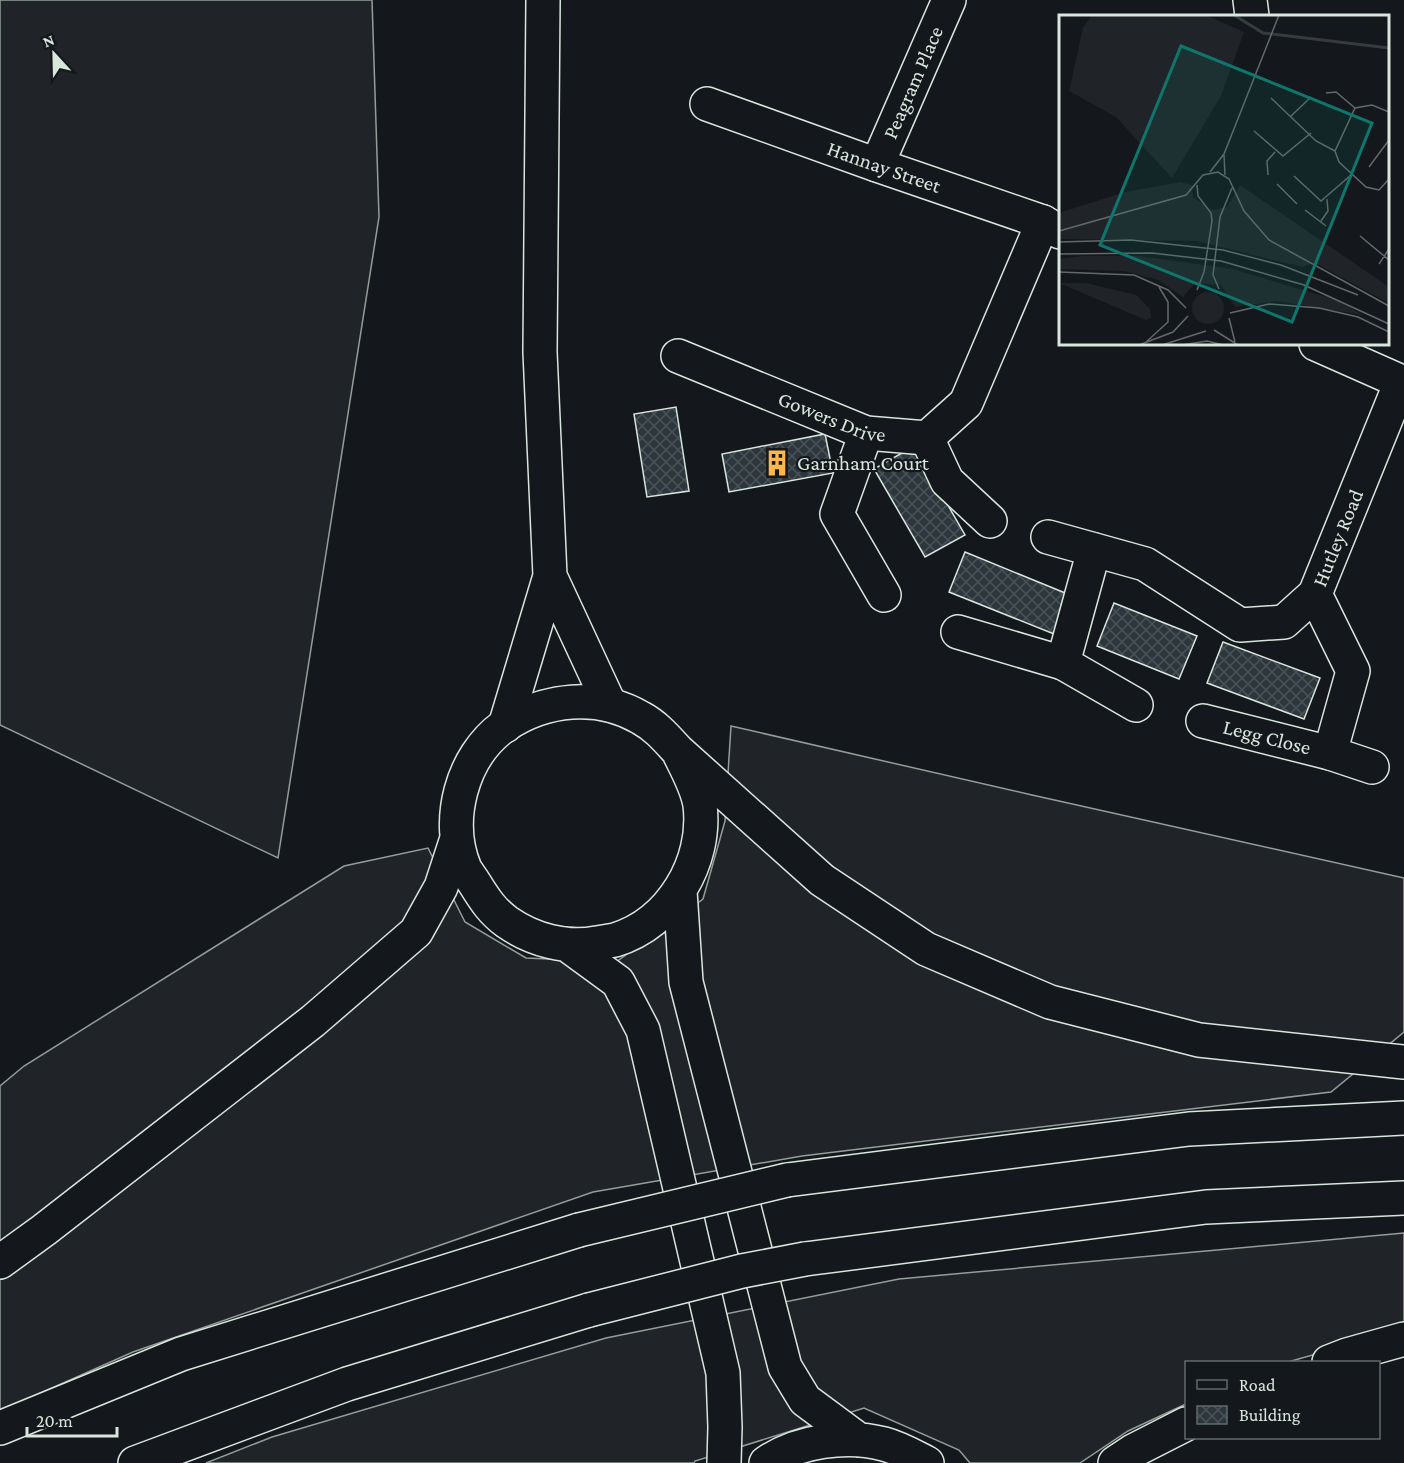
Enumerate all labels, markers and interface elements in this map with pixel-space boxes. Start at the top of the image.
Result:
inset map [1059,15,1389,345]
street label: Peagram Place [878,22,948,143]
north arrow [24,24,84,84]
text: N [40,31,57,50]
street label: Hannay Street [824,136,945,198]
street label: Gowers Drive [775,386,886,447]
building icon: Garnham Court [762,448,792,478]
place label: Garnham Court [797,451,930,475]
street label: Hutley Road [1307,486,1368,590]
street label: Legg Close [1221,715,1313,760]
legend [1185,1361,1380,1439]
text: Road [1239,1375,1276,1395]
scale bar [27,1400,117,1438]
text: Building [1239,1405,1301,1425]
text: 20 m [36,1411,73,1431]

